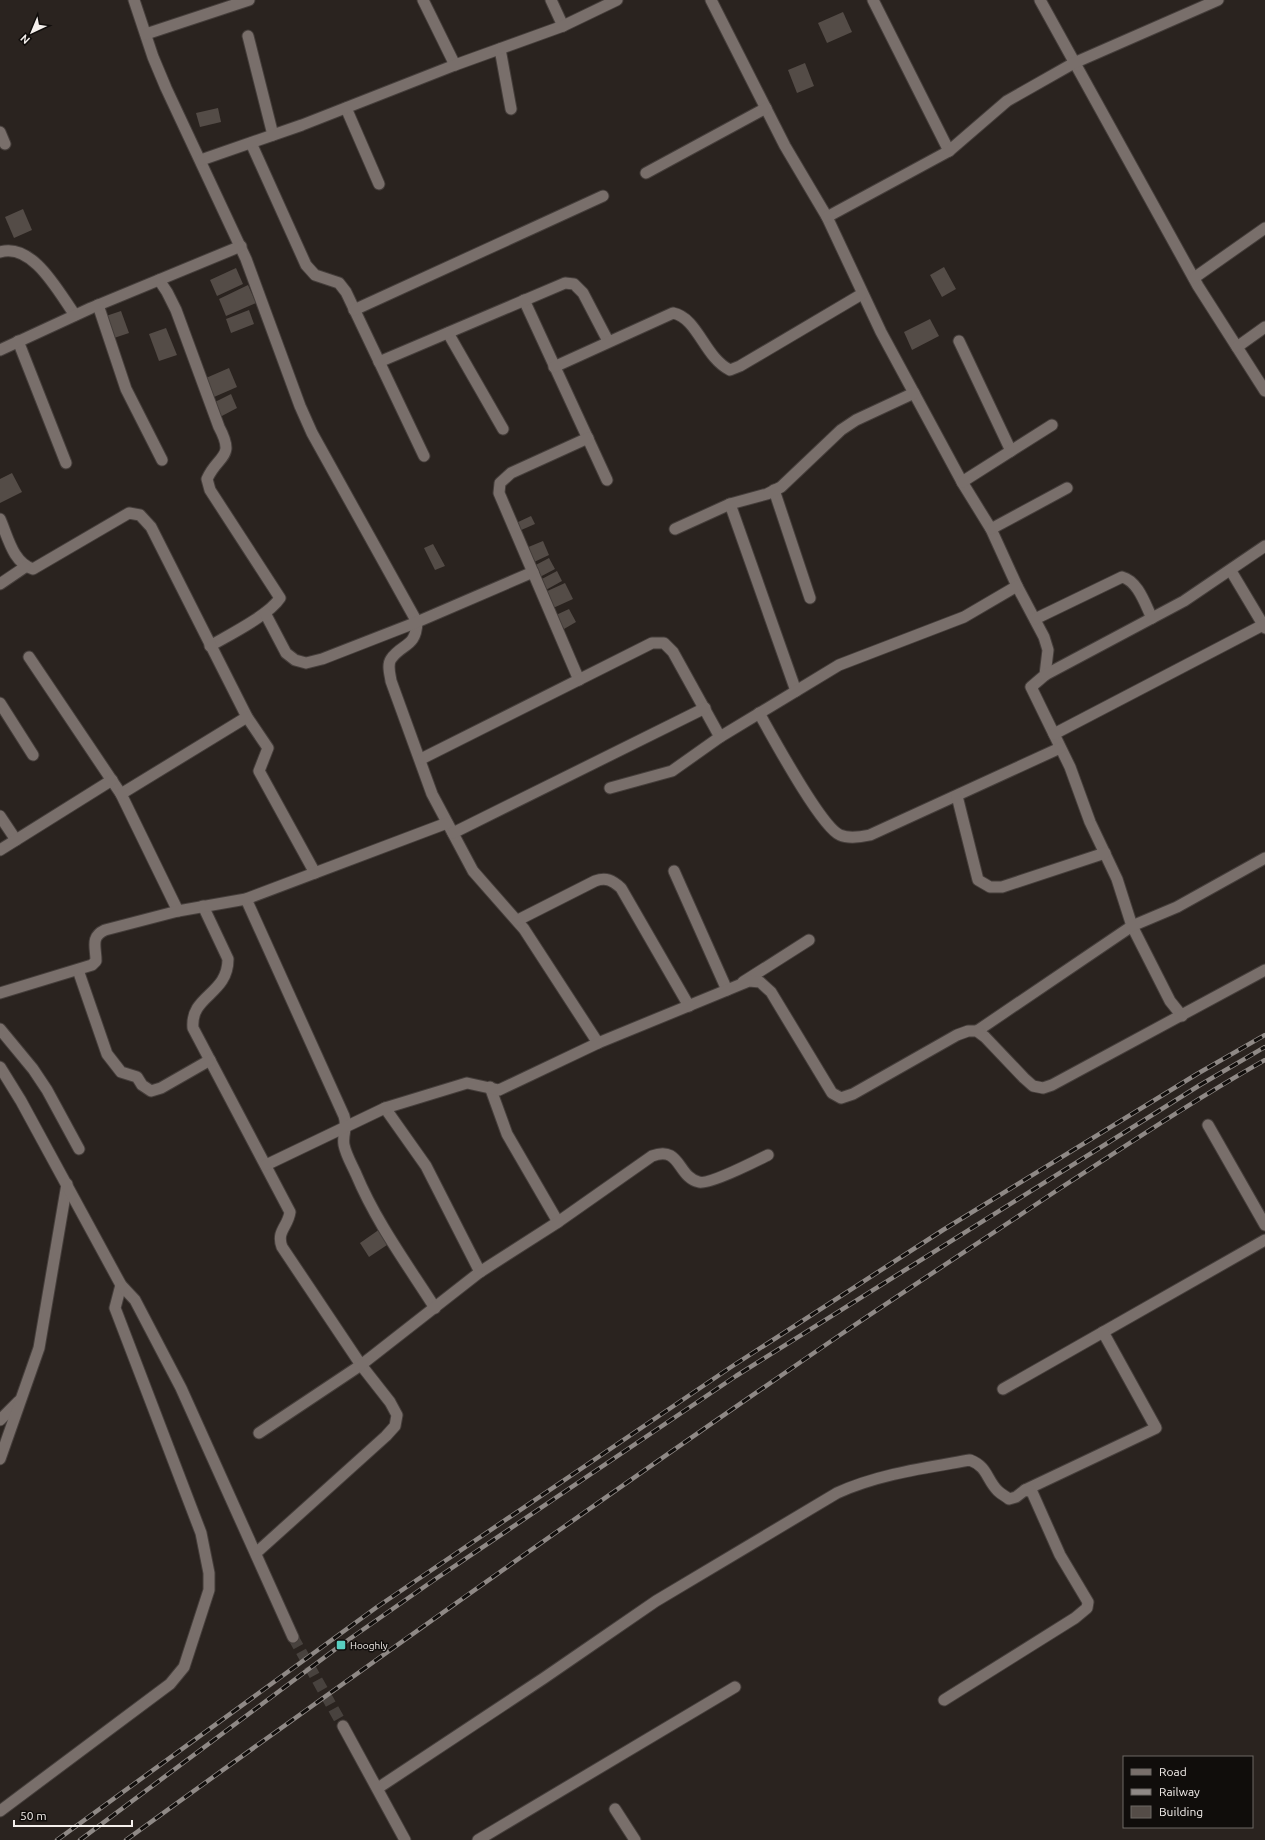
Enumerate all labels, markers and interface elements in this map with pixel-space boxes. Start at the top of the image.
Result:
north arrow [12,12,52,52]
text: N [18,32,32,46]
marker: Hooghly [335,1639,347,1651]
place label: Hooghly [350,1640,388,1651]
legend [1123,1756,1253,1828]
text: Road [1159,1765,1187,1778]
text: Railway [1159,1785,1200,1798]
scale bar [14,1802,132,1828]
text: Building [1159,1805,1203,1818]
text: 50 m [20,1809,47,1822]

